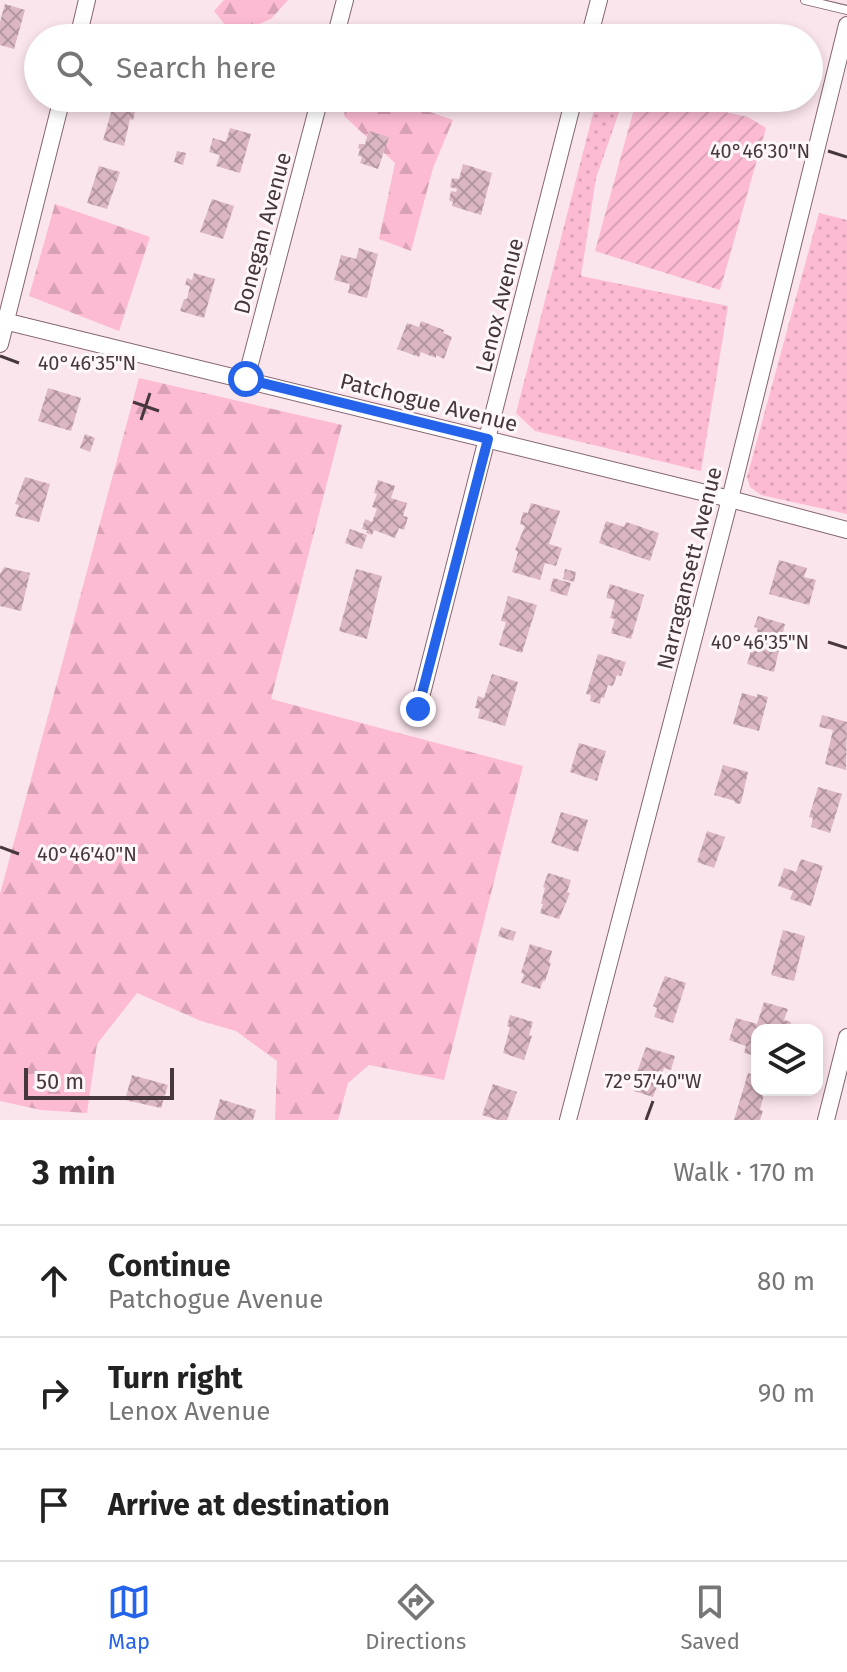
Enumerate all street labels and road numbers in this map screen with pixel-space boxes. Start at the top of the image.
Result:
street label: Donegan Avenue [228,149,297,317]
street label: Lenox Avenue [470,235,529,375]
street label: Patchogue Avenue [337,367,521,438]
street label: Narragansett Avenue [651,464,728,672]

